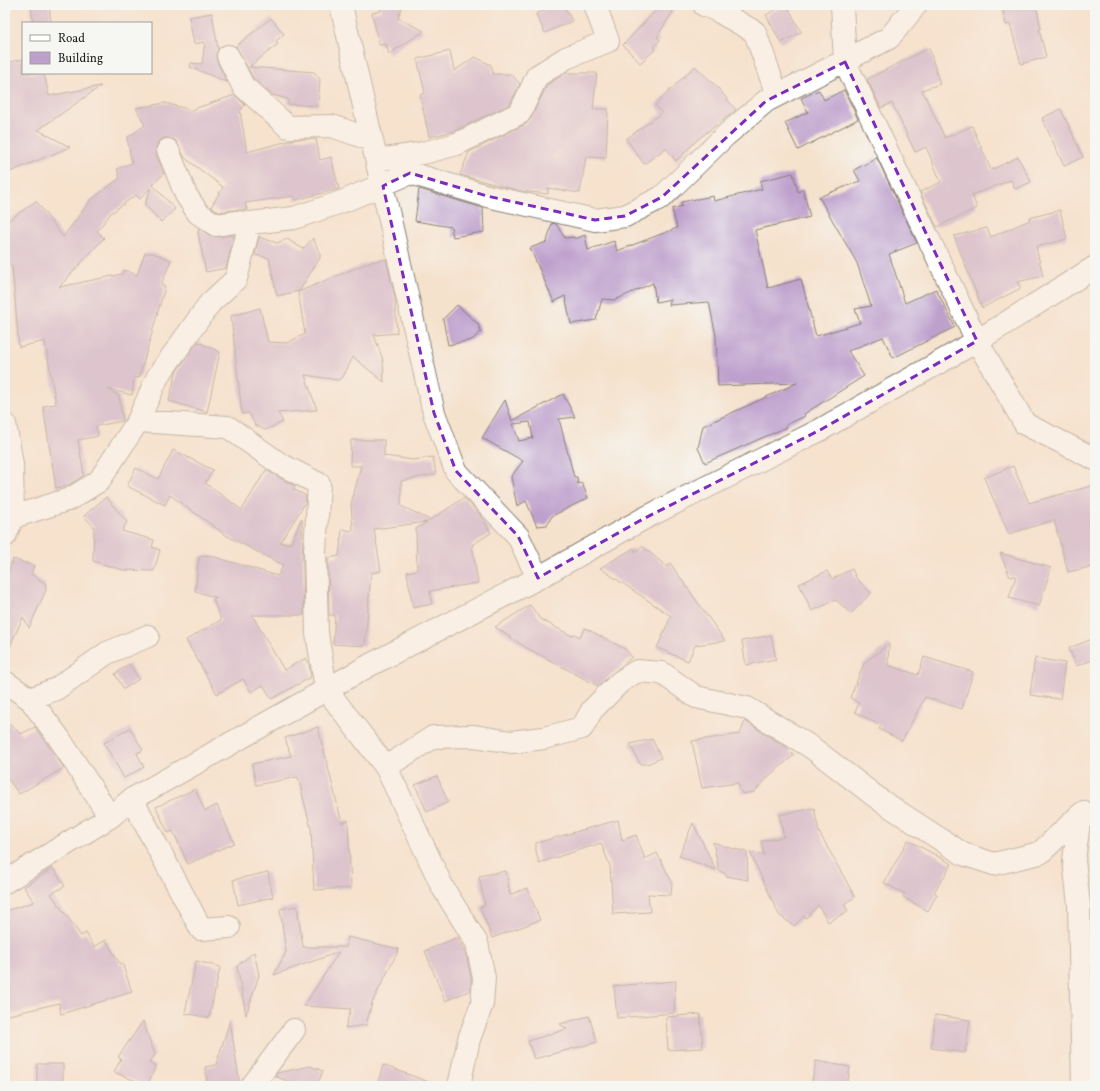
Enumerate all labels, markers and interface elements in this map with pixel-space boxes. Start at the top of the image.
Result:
legend [22,22,152,74]
text: Road [58,31,85,47]
text: Building [58,51,103,67]

